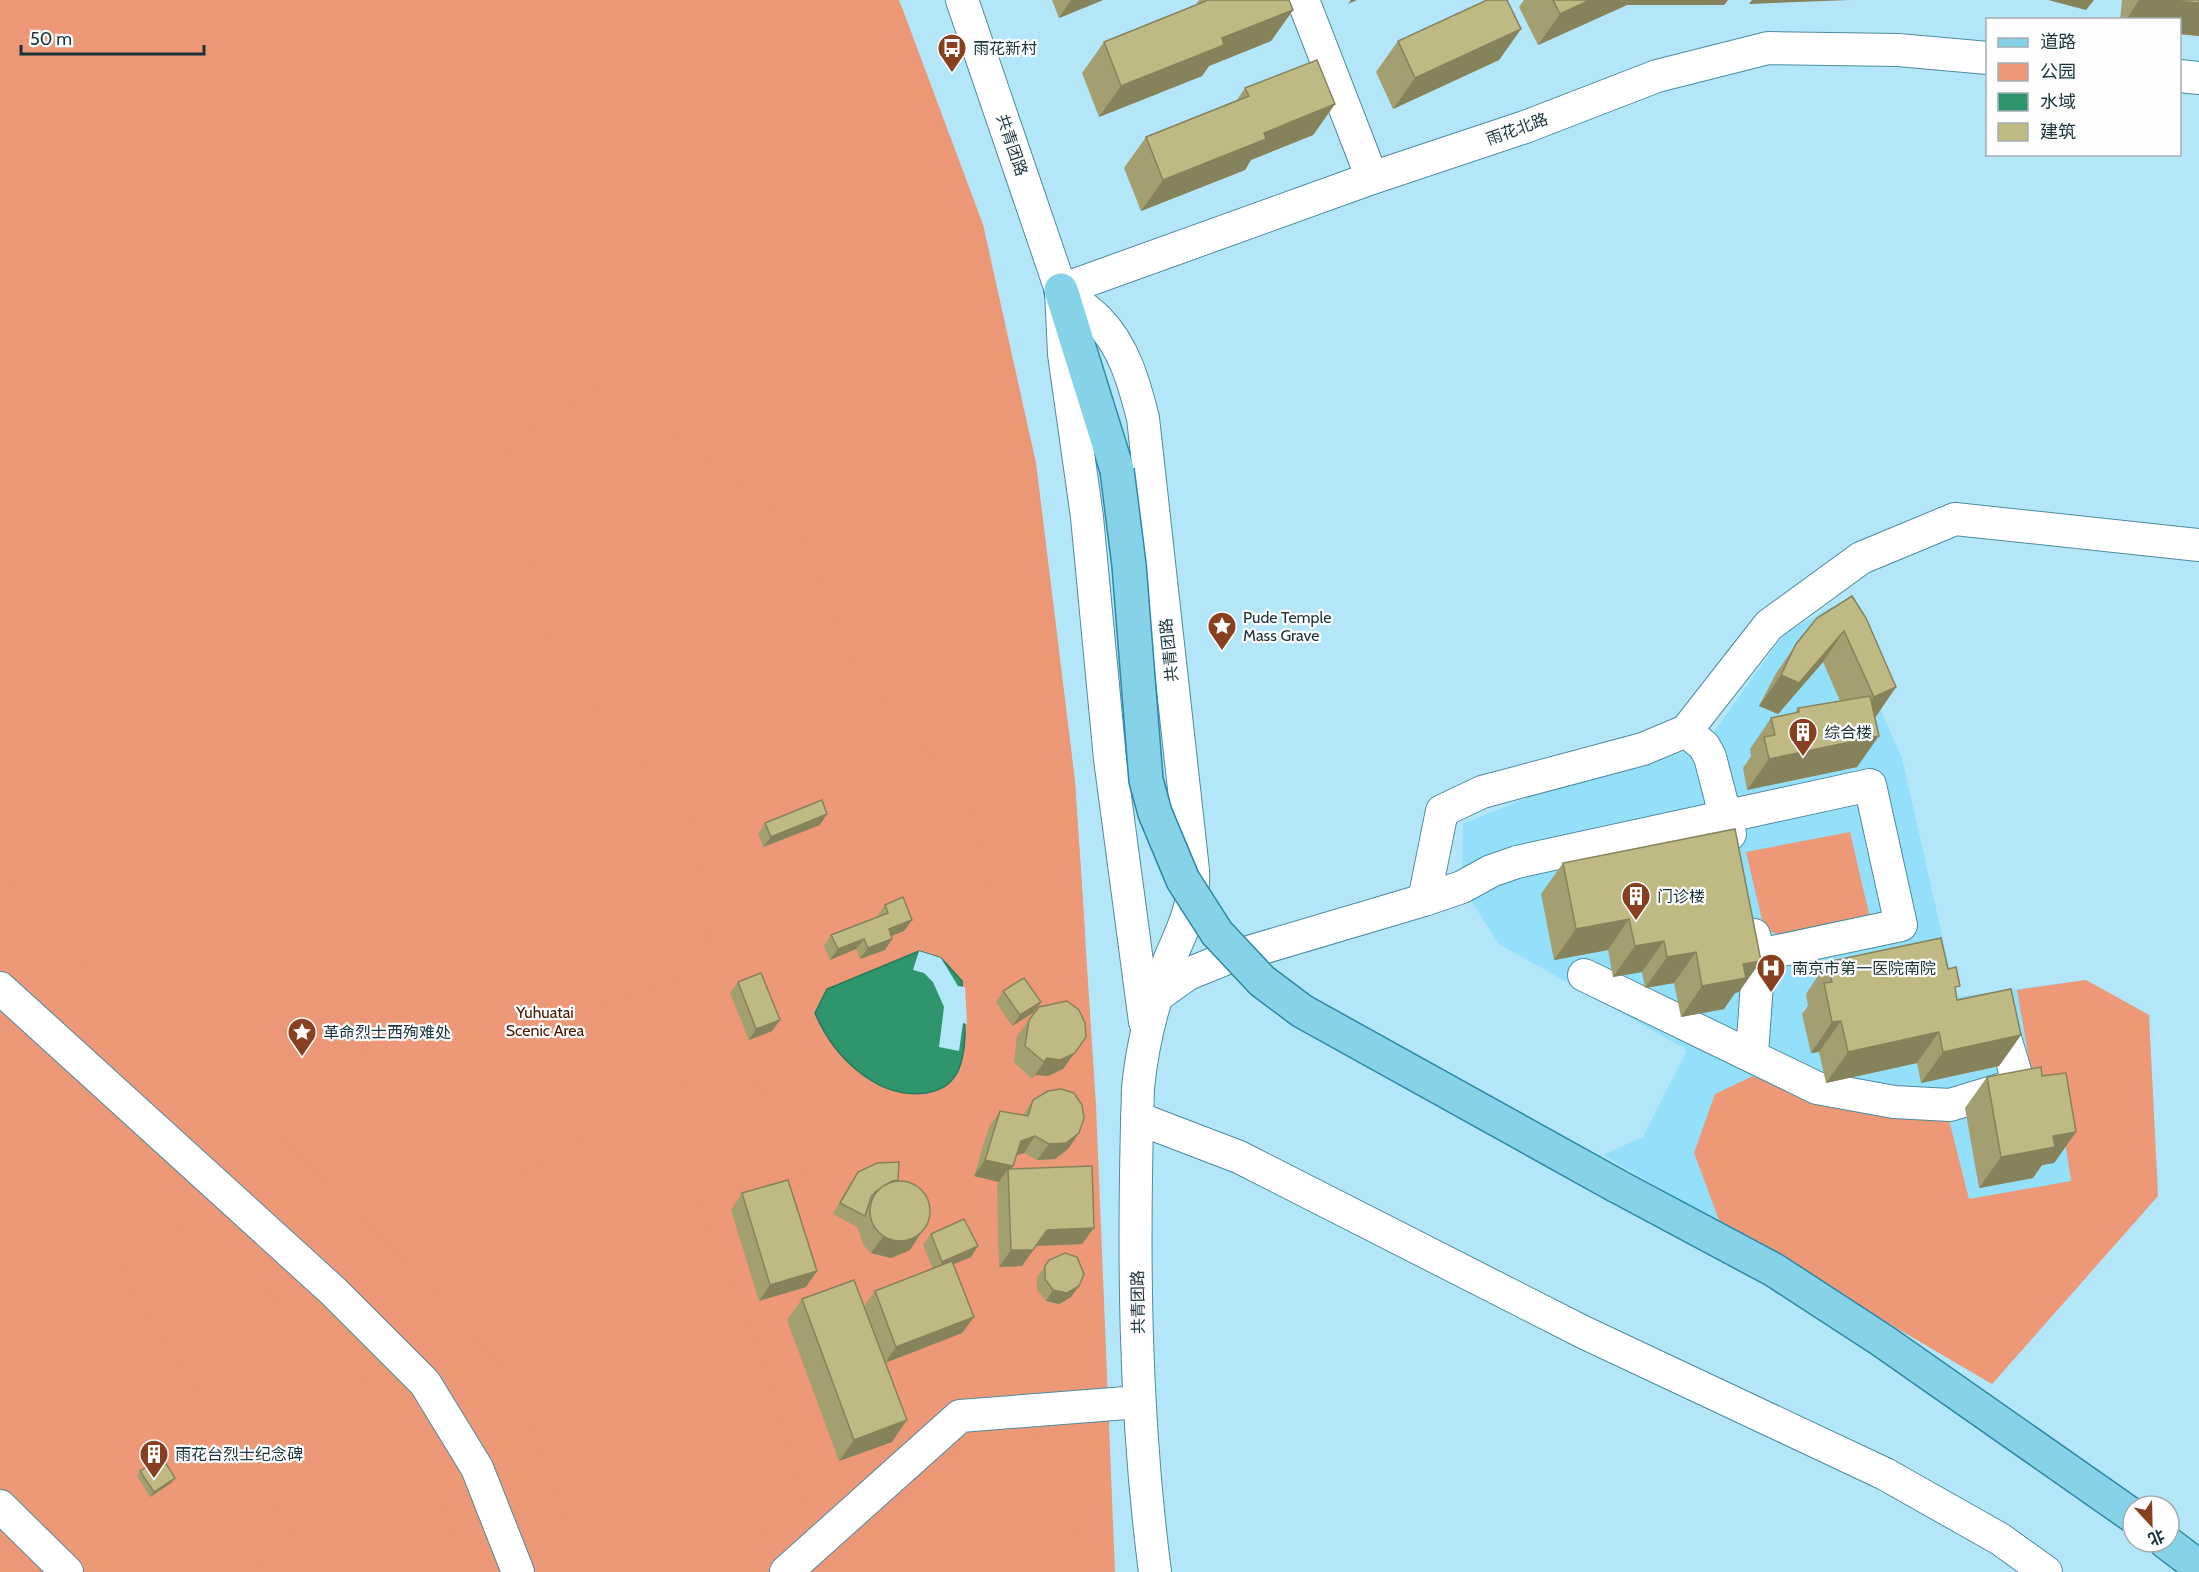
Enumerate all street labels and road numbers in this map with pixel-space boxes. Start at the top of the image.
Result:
street label: 雨花北路 [1484,109,1550,149]
street label: 共青团路 [993,112,1031,178]
street label: 共青团路 [1156,617,1182,683]
street label: 共青团路 [1128,1270,1148,1334]

